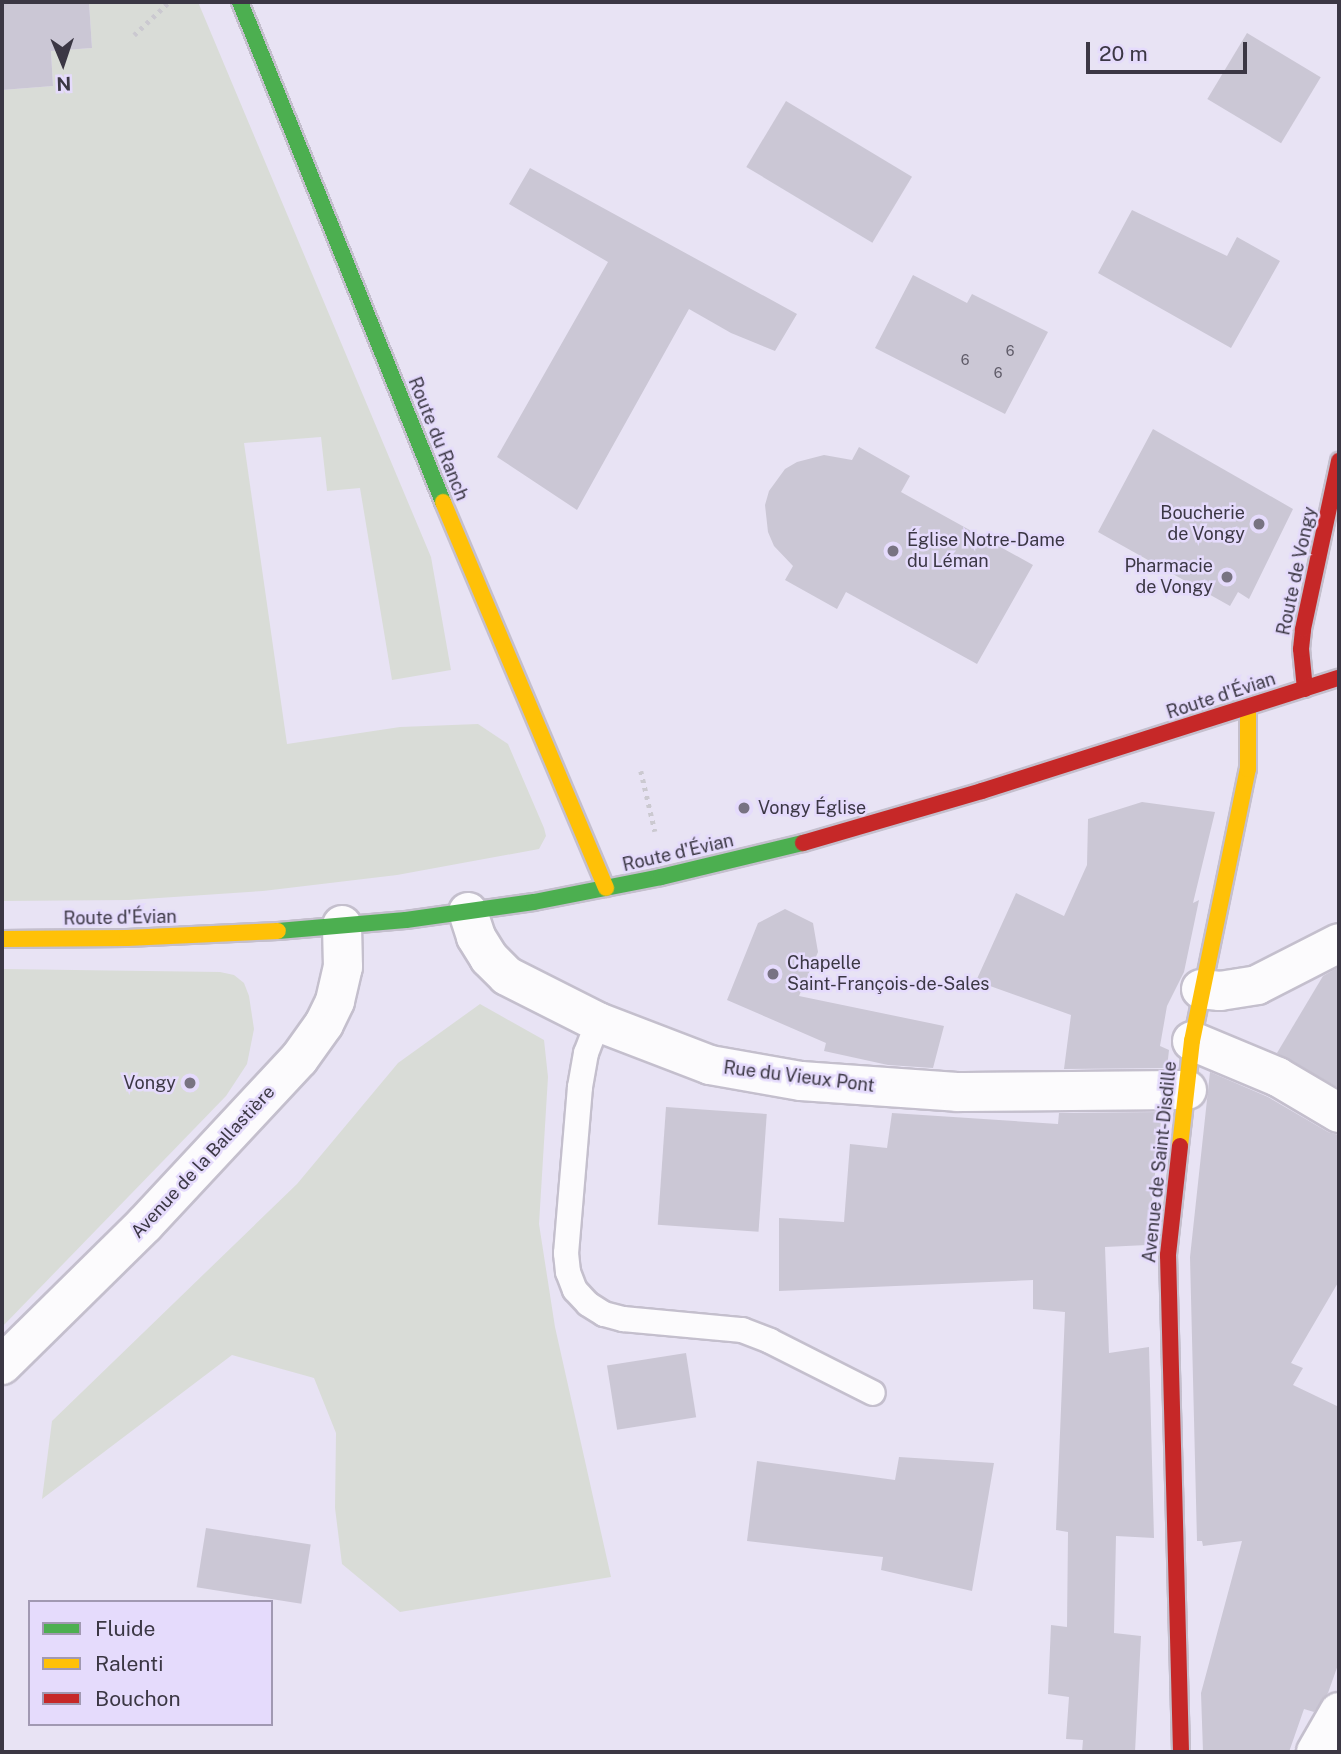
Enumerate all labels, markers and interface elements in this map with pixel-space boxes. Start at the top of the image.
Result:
north arrow [28,28,98,98]
scale bar [1089,28,1250,72]
text: 20 m [1099,41,1148,66]
text: N [56,73,72,95]
house number: 6 [1006,343,1014,359]
house number: 6 [961,352,969,368]
house number: 6 [994,365,1002,381]
street label: Route du Ranch [403,374,473,504]
place label: Boucherie de Vongy [1160,503,1245,546]
street label: Route de Vongy [1273,504,1321,638]
marker: Boucherie de Vongy [1251,516,1267,532]
place label: Église Notre-Dame du Léman [907,530,1065,572]
marker: Église Notre-Dame du Léman [885,543,901,559]
place label: Pharmacie de Vongy [1124,556,1213,598]
marker: Pharmacie de Vongy [1219,569,1235,585]
street label: Route d'Évian [1164,668,1278,724]
place label: Vongy Église [758,797,866,819]
marker: Vongy Église [736,800,752,816]
street label: Route d'Évian [620,830,736,876]
street label: Route d'Évian [63,906,177,930]
place label: Chapelle Saint-François-de-Sales [787,953,989,996]
marker: Chapelle Saint-François-de-Sales [765,966,781,982]
street label: Rue du Vieux Pont [722,1057,876,1097]
street label: Avenue de Saint-Disdille [1139,1060,1181,1264]
place label: Vongy [123,1072,176,1094]
marker: Vongy [182,1075,198,1091]
street label: Avenue de la Ballastière [126,1081,280,1243]
legend [28,1600,273,1726]
text: Fluide [95,1616,155,1641]
text: Ralenti [95,1651,163,1676]
text: Bouchon [95,1686,181,1711]

